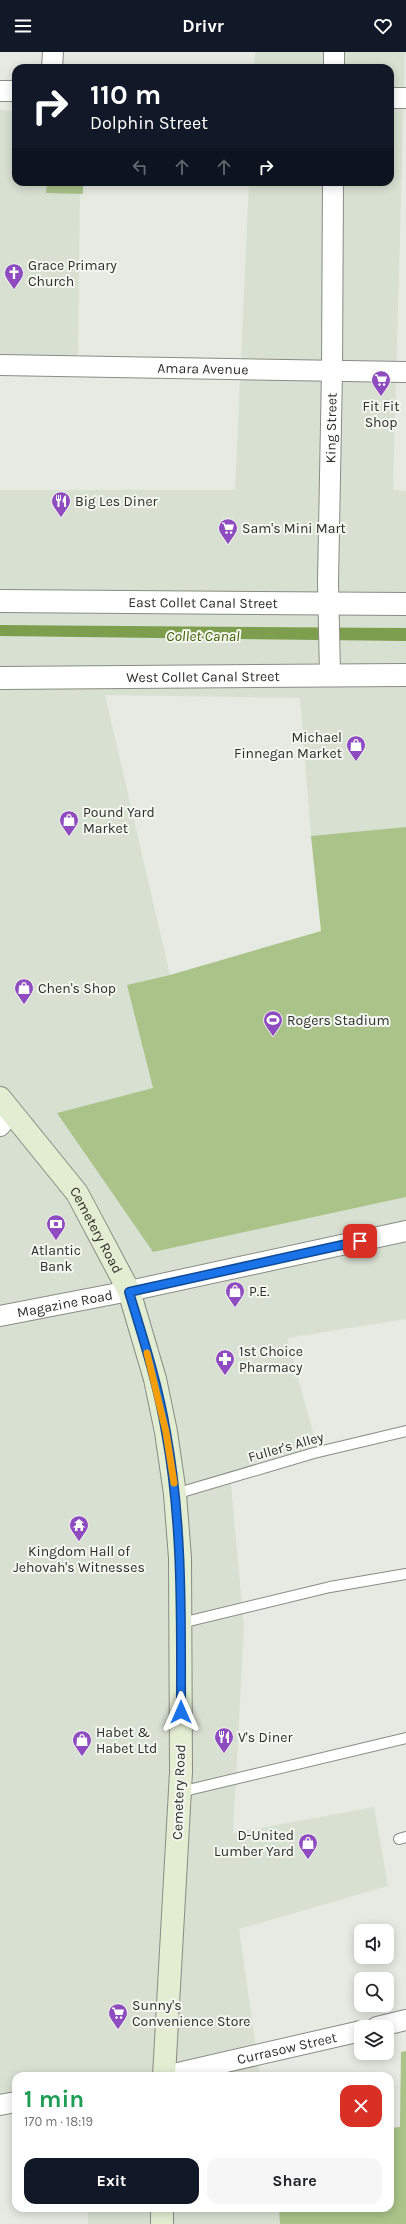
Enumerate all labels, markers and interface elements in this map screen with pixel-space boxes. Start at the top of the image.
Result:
icon: menu [12,15,34,37]
text: Drivr [182,15,224,37]
icon: heart [372,15,394,37]
text: 110 m [90,78,161,111]
icon: right [24,80,76,132]
text: Dolphin Street [90,112,208,134]
icon: left [129,156,151,178]
icon: ahead [171,156,193,178]
icon: ahead [213,156,235,178]
icon: right [255,156,277,178]
place label: Grace Primary Church [28,257,117,290]
church icon: Grace Primary Church [3,262,25,290]
street label: Amara Avenue [157,359,249,378]
supermarket icon: Fit Fit Shop [370,369,392,397]
street label: King Street [322,392,340,464]
place label: Fit Fit Shop [363,398,399,431]
restaurant icon: Big Les Diner [50,490,72,518]
place label: Big Les Diner [75,493,159,510]
supermarket icon: Sam's Mini Mart [217,517,239,545]
place label: Sam's Mini Mart [242,520,346,537]
street label: East Collet Canal Street [128,593,278,612]
water label: Collet Canal [166,627,240,645]
street label: West Collet Canal Street [126,667,280,686]
place label: Michael Finnegan Market [234,729,342,762]
shop icon: Michael Finnegan Market [345,734,367,762]
place label: Pound Yard Market [83,804,155,837]
shop icon: Pound Yard Market [58,809,80,837]
shop icon: Chen's Shop [13,977,35,1005]
place label: Chen's Shop [38,980,116,997]
sports icon: Rogers Stadium [262,1009,284,1037]
place label: Rogers Stadium [287,1012,390,1029]
street label: Cemetery Road [67,1183,126,1276]
bank icon: Atlantic Bank [45,1213,67,1241]
pin [343,1224,377,1258]
icon: arrive [349,1230,371,1252]
place label: Atlantic Bank [31,1242,81,1275]
shop icon: P.E. [224,1280,246,1308]
place label: P.E. [249,1283,270,1300]
street label: Magazine Road [15,1286,114,1321]
place label: 1st Choice Pharmacy [239,1343,303,1376]
pharmacy icon: 1st Choice Pharmacy [214,1348,236,1376]
street label: Fuller's Alley [246,1428,326,1466]
temple icon: Kingdom Hall of Jehovah's Witnesses [68,1514,90,1542]
place label: Kingdom Hall of Jehovah's Witnesses [13,1543,145,1576]
position arrow [160,1691,202,1733]
place label: Habet & Habet Ltd [96,1724,157,1757]
restaurant icon: V's Diner [213,1726,235,1754]
shop icon: Habet & Habet Ltd [71,1729,93,1757]
place label: V's Diner [238,1729,294,1746]
street label: Cemetery Road [169,1744,189,1840]
place label: D-United Lumber Yard [214,1827,294,1860]
shop icon: D-United Lumber Yard [297,1832,319,1860]
map controls [354,1924,394,2060]
button: sound [354,1924,394,1964]
button: search [354,1972,394,2012]
place label: Sunny's Convenience Store [132,1997,251,2030]
supermarket icon: Sunny's Convenience Store [107,2002,129,2030]
button: layers [354,2020,394,2060]
street label: Currasow Street [235,2028,338,2068]
text: 1 min [24,2085,84,2113]
button: close [340,2085,382,2127]
text: 170 m · 18:19 [24,2114,93,2129]
button: Exit [24,2158,199,2204]
button: Share [207,2158,382,2204]

